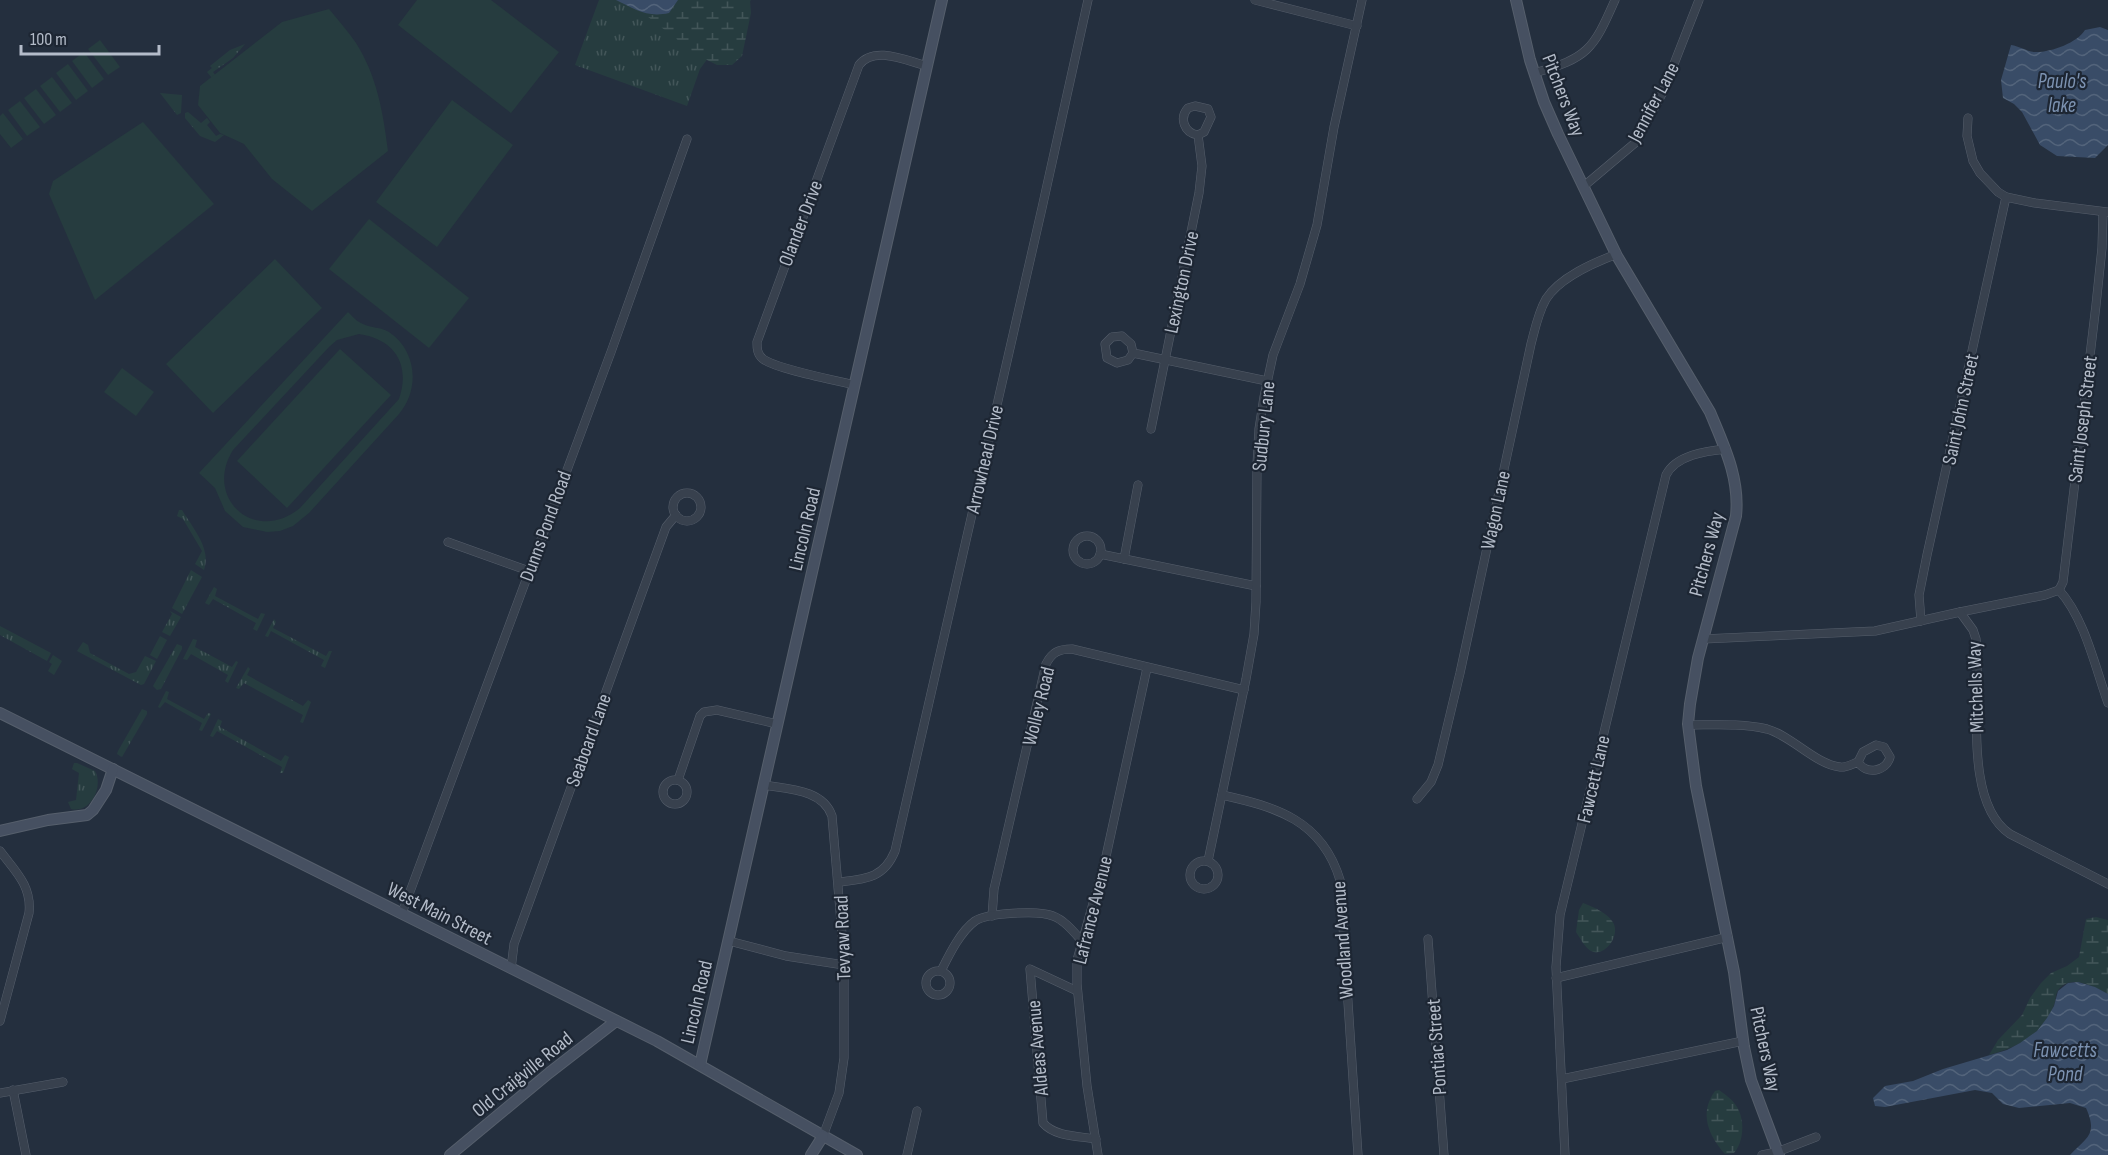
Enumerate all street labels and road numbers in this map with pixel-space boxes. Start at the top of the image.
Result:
street label: Pitchers Way [1536,51,1590,140]
street label: Jennifer Lane [1622,58,1685,147]
street label: Olander Drive [774,177,828,270]
street label: Lexington Drive [1159,229,1204,335]
street label: Saint John Street [1938,352,1984,467]
street label: Saint Joseph Street [2063,354,2103,484]
street label: Sudbury Lane [1247,380,1281,472]
street label: Arrowhead Drive [961,403,1009,517]
street label: Dunns Pond Road [515,468,577,585]
street label: Wagon Lane [1476,469,1516,552]
street label: Lincoln Road [784,485,826,573]
street label: Pitchers Way [1684,509,1730,599]
street label: Mitchells Way [1962,640,1990,733]
street label: Wolley Road [1018,664,1060,748]
street label: Seaboard Lane [561,691,617,790]
street label: Fawcett Lane [1572,733,1616,825]
street label: Lafrance Avenue [1068,854,1118,967]
street label: West Main Street [383,877,496,951]
street label: Woodland Avenue [1327,880,1359,1000]
street label: Tevyaw Road [830,895,856,981]
street label: Lincoln Road [676,958,718,1046]
street label: Pontiac Street [1422,998,1452,1096]
street label: Aldeas Avenue [1022,999,1054,1098]
street label: Pitchers Way [1744,1005,1786,1094]
street label: Old Craigville Road [467,1027,578,1123]

